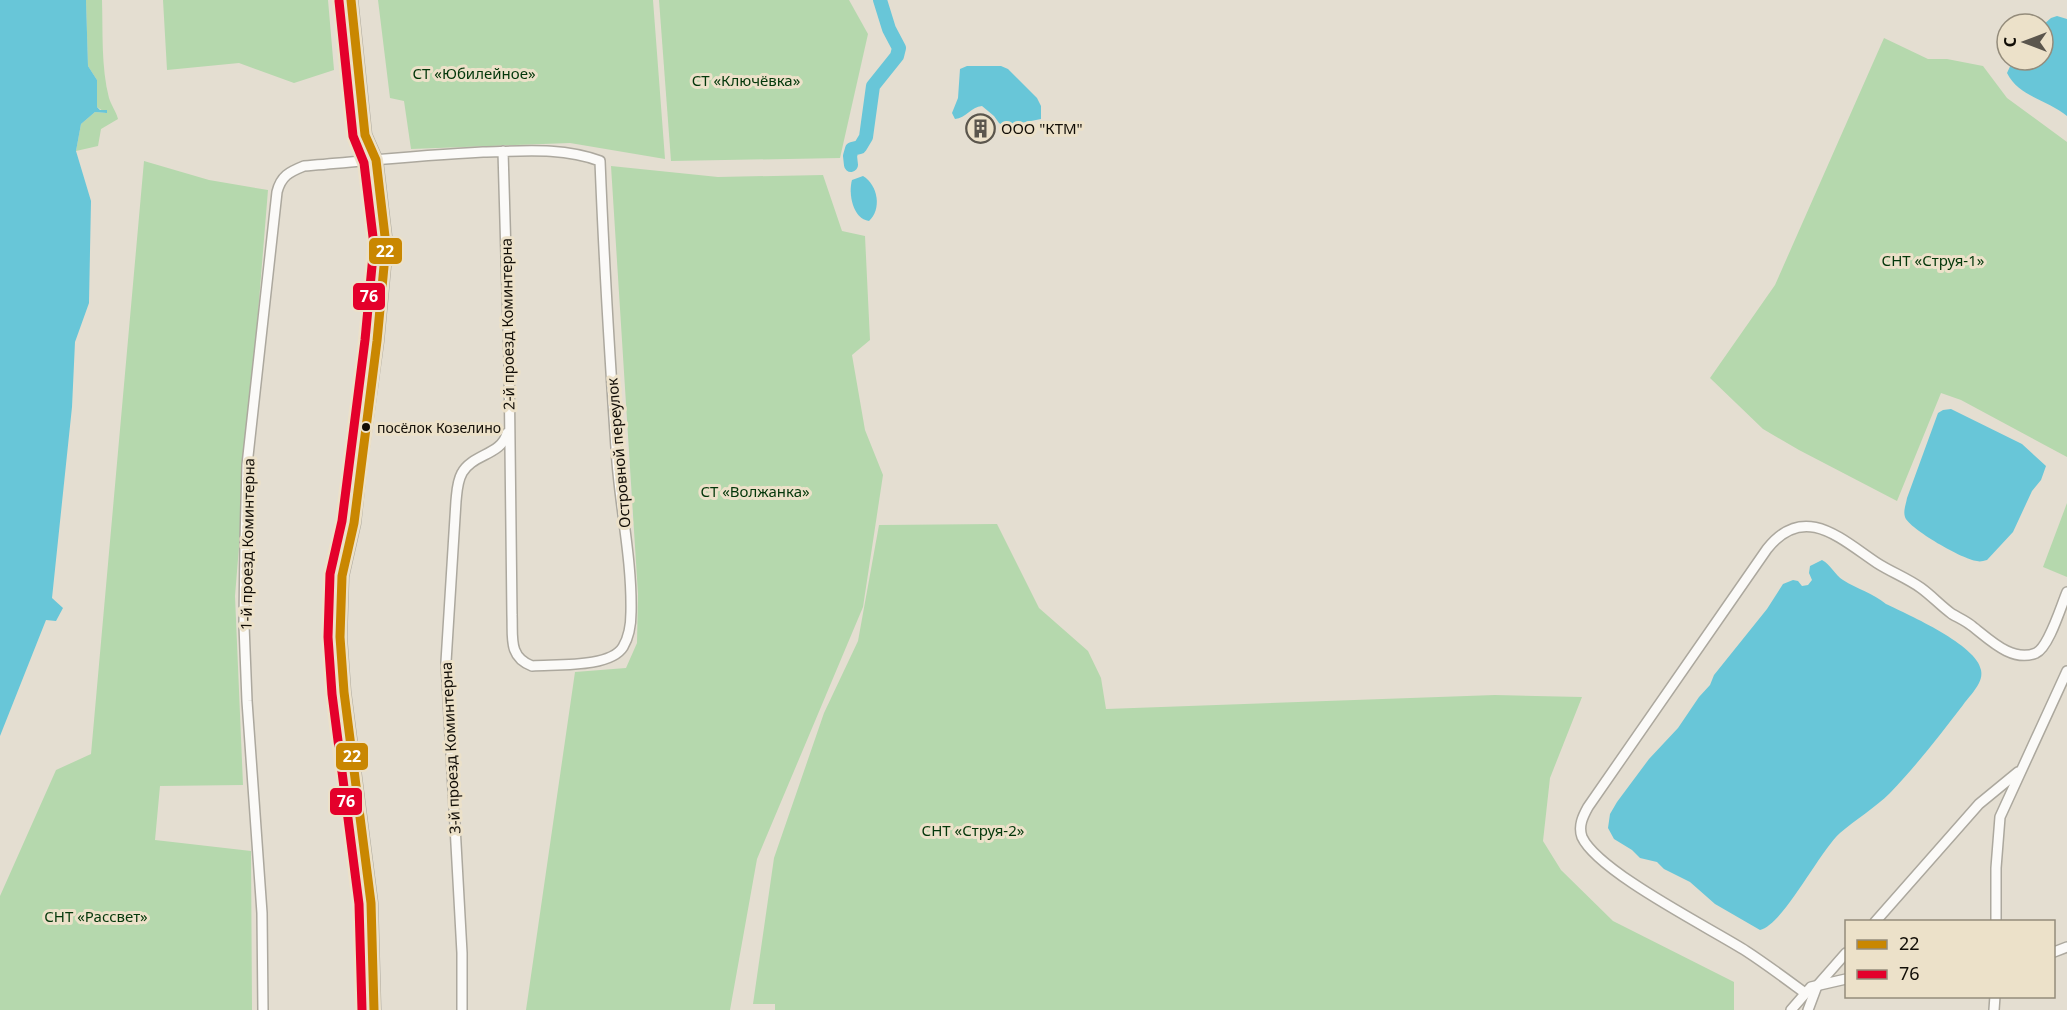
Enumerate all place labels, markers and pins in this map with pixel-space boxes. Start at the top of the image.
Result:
building icon: ООО "КТМ" [964,112,996,144]
place label: ООО "КТМ" [1001,118,1083,138]
place label: посёлок Козелино [377,418,501,437]
marker: посёлок Козелино [360,421,372,433]

